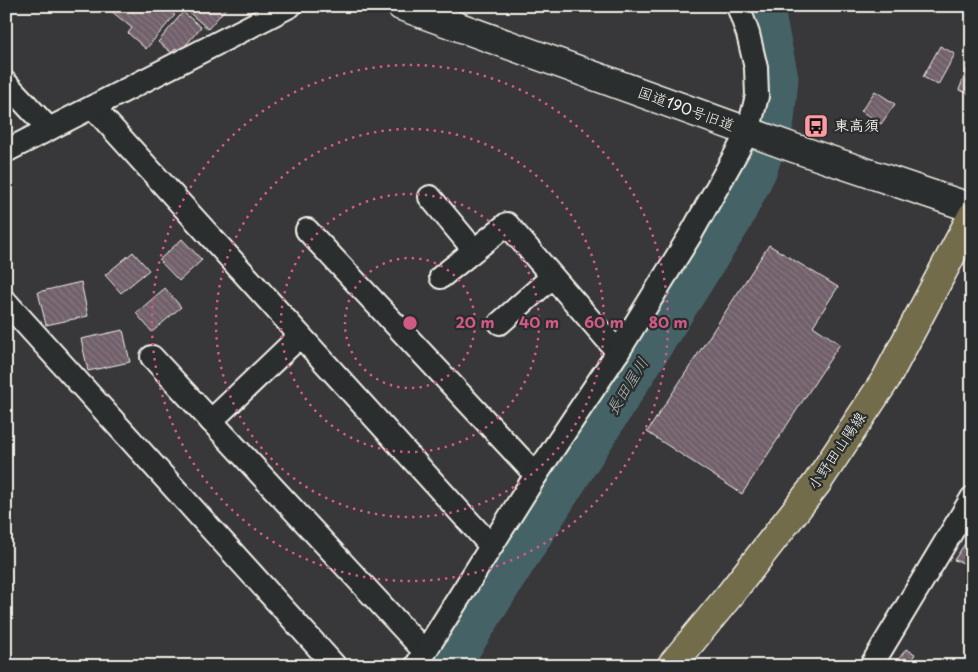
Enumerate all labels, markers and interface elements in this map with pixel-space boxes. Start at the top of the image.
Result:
street label: 国道190号旧道 [635,79,738,136]
bus stop icon: 東高須 [803,113,829,139]
place label: 東高須 [834,113,879,136]
text: 20 m [456,310,494,333]
text: 40 m [519,310,559,333]
text: 60 m [584,310,624,333]
text: 80 m [648,310,688,333]
centre of rings [401,314,419,332]
water label: 長田屋川 [599,352,653,419]
street label: 小野田山陽線 [801,406,870,494]

